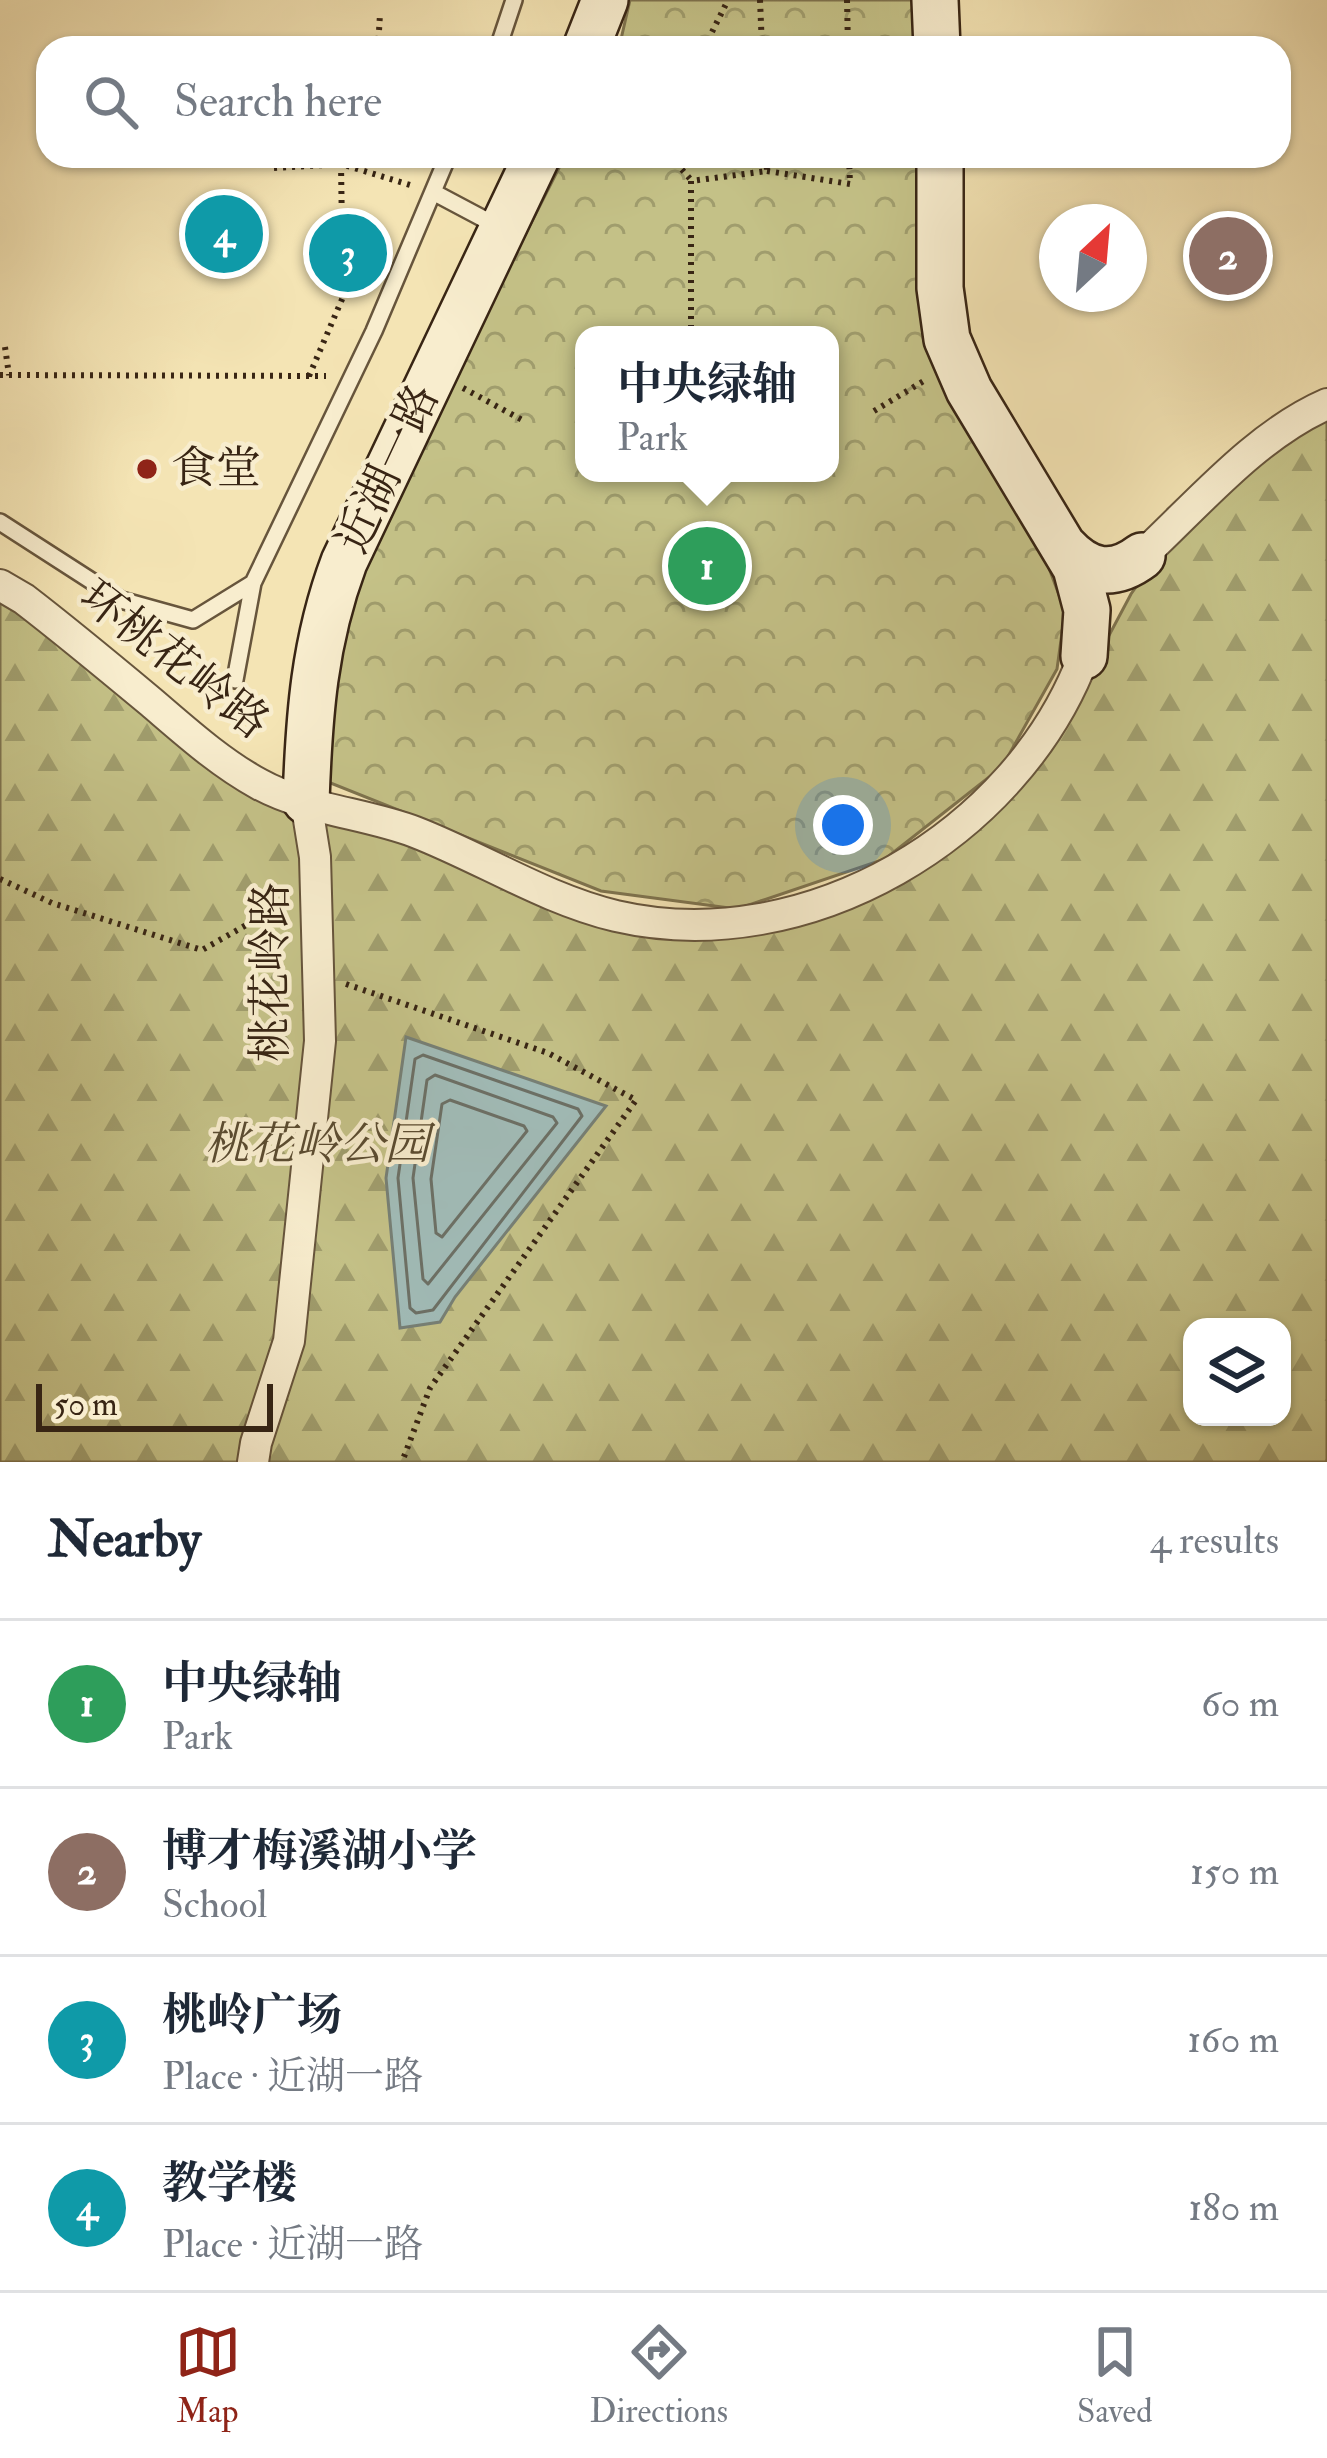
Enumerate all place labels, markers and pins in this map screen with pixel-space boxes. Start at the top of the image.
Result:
pin: 4 [185,189,263,279]
pin: 3 [309,208,387,298]
pin: 2 [1189,211,1267,301]
place label: 食堂 [171,441,261,497]
marker: 食堂 [134,456,160,482]
pin: 1 [668,521,746,611]

